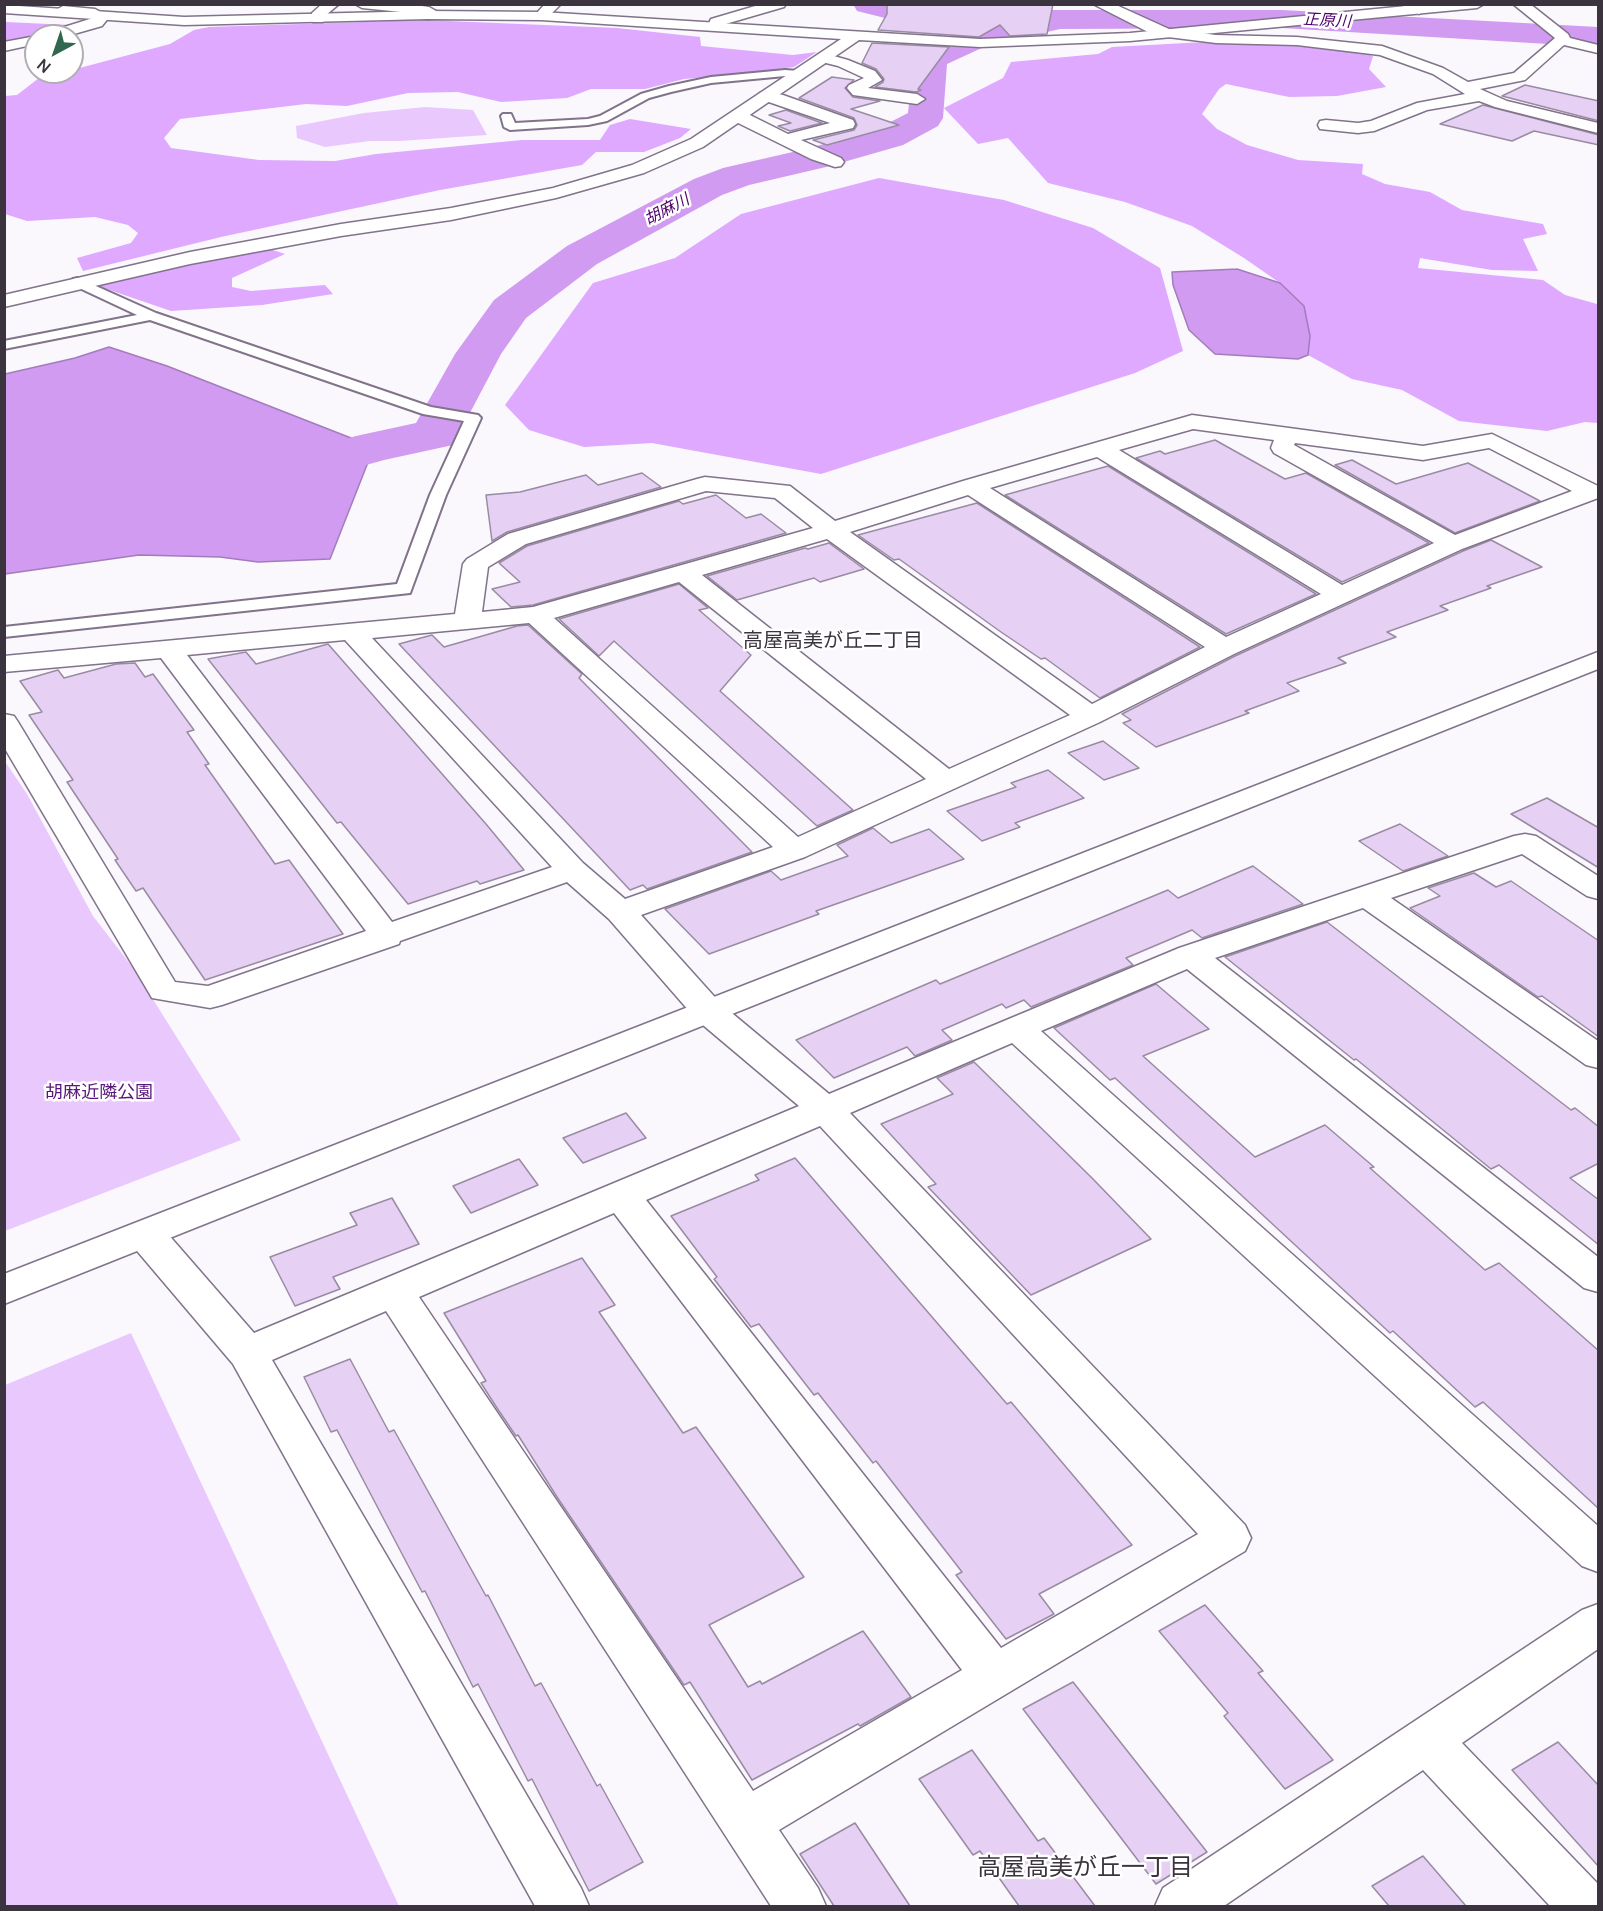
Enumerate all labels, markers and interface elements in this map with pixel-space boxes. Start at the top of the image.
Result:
water label: 正原川 [1303,10,1351,32]
north arrow [24,24,84,84]
text: N [32,54,55,78]
water label: 胡麻川 [641,190,693,230]
district label: 高屋高美が丘二丁目 [743,629,923,653]
park label: 胡麻近隣公園 [45,1082,153,1104]
district label: 高屋高美が丘一丁目 [977,1854,1193,1882]

